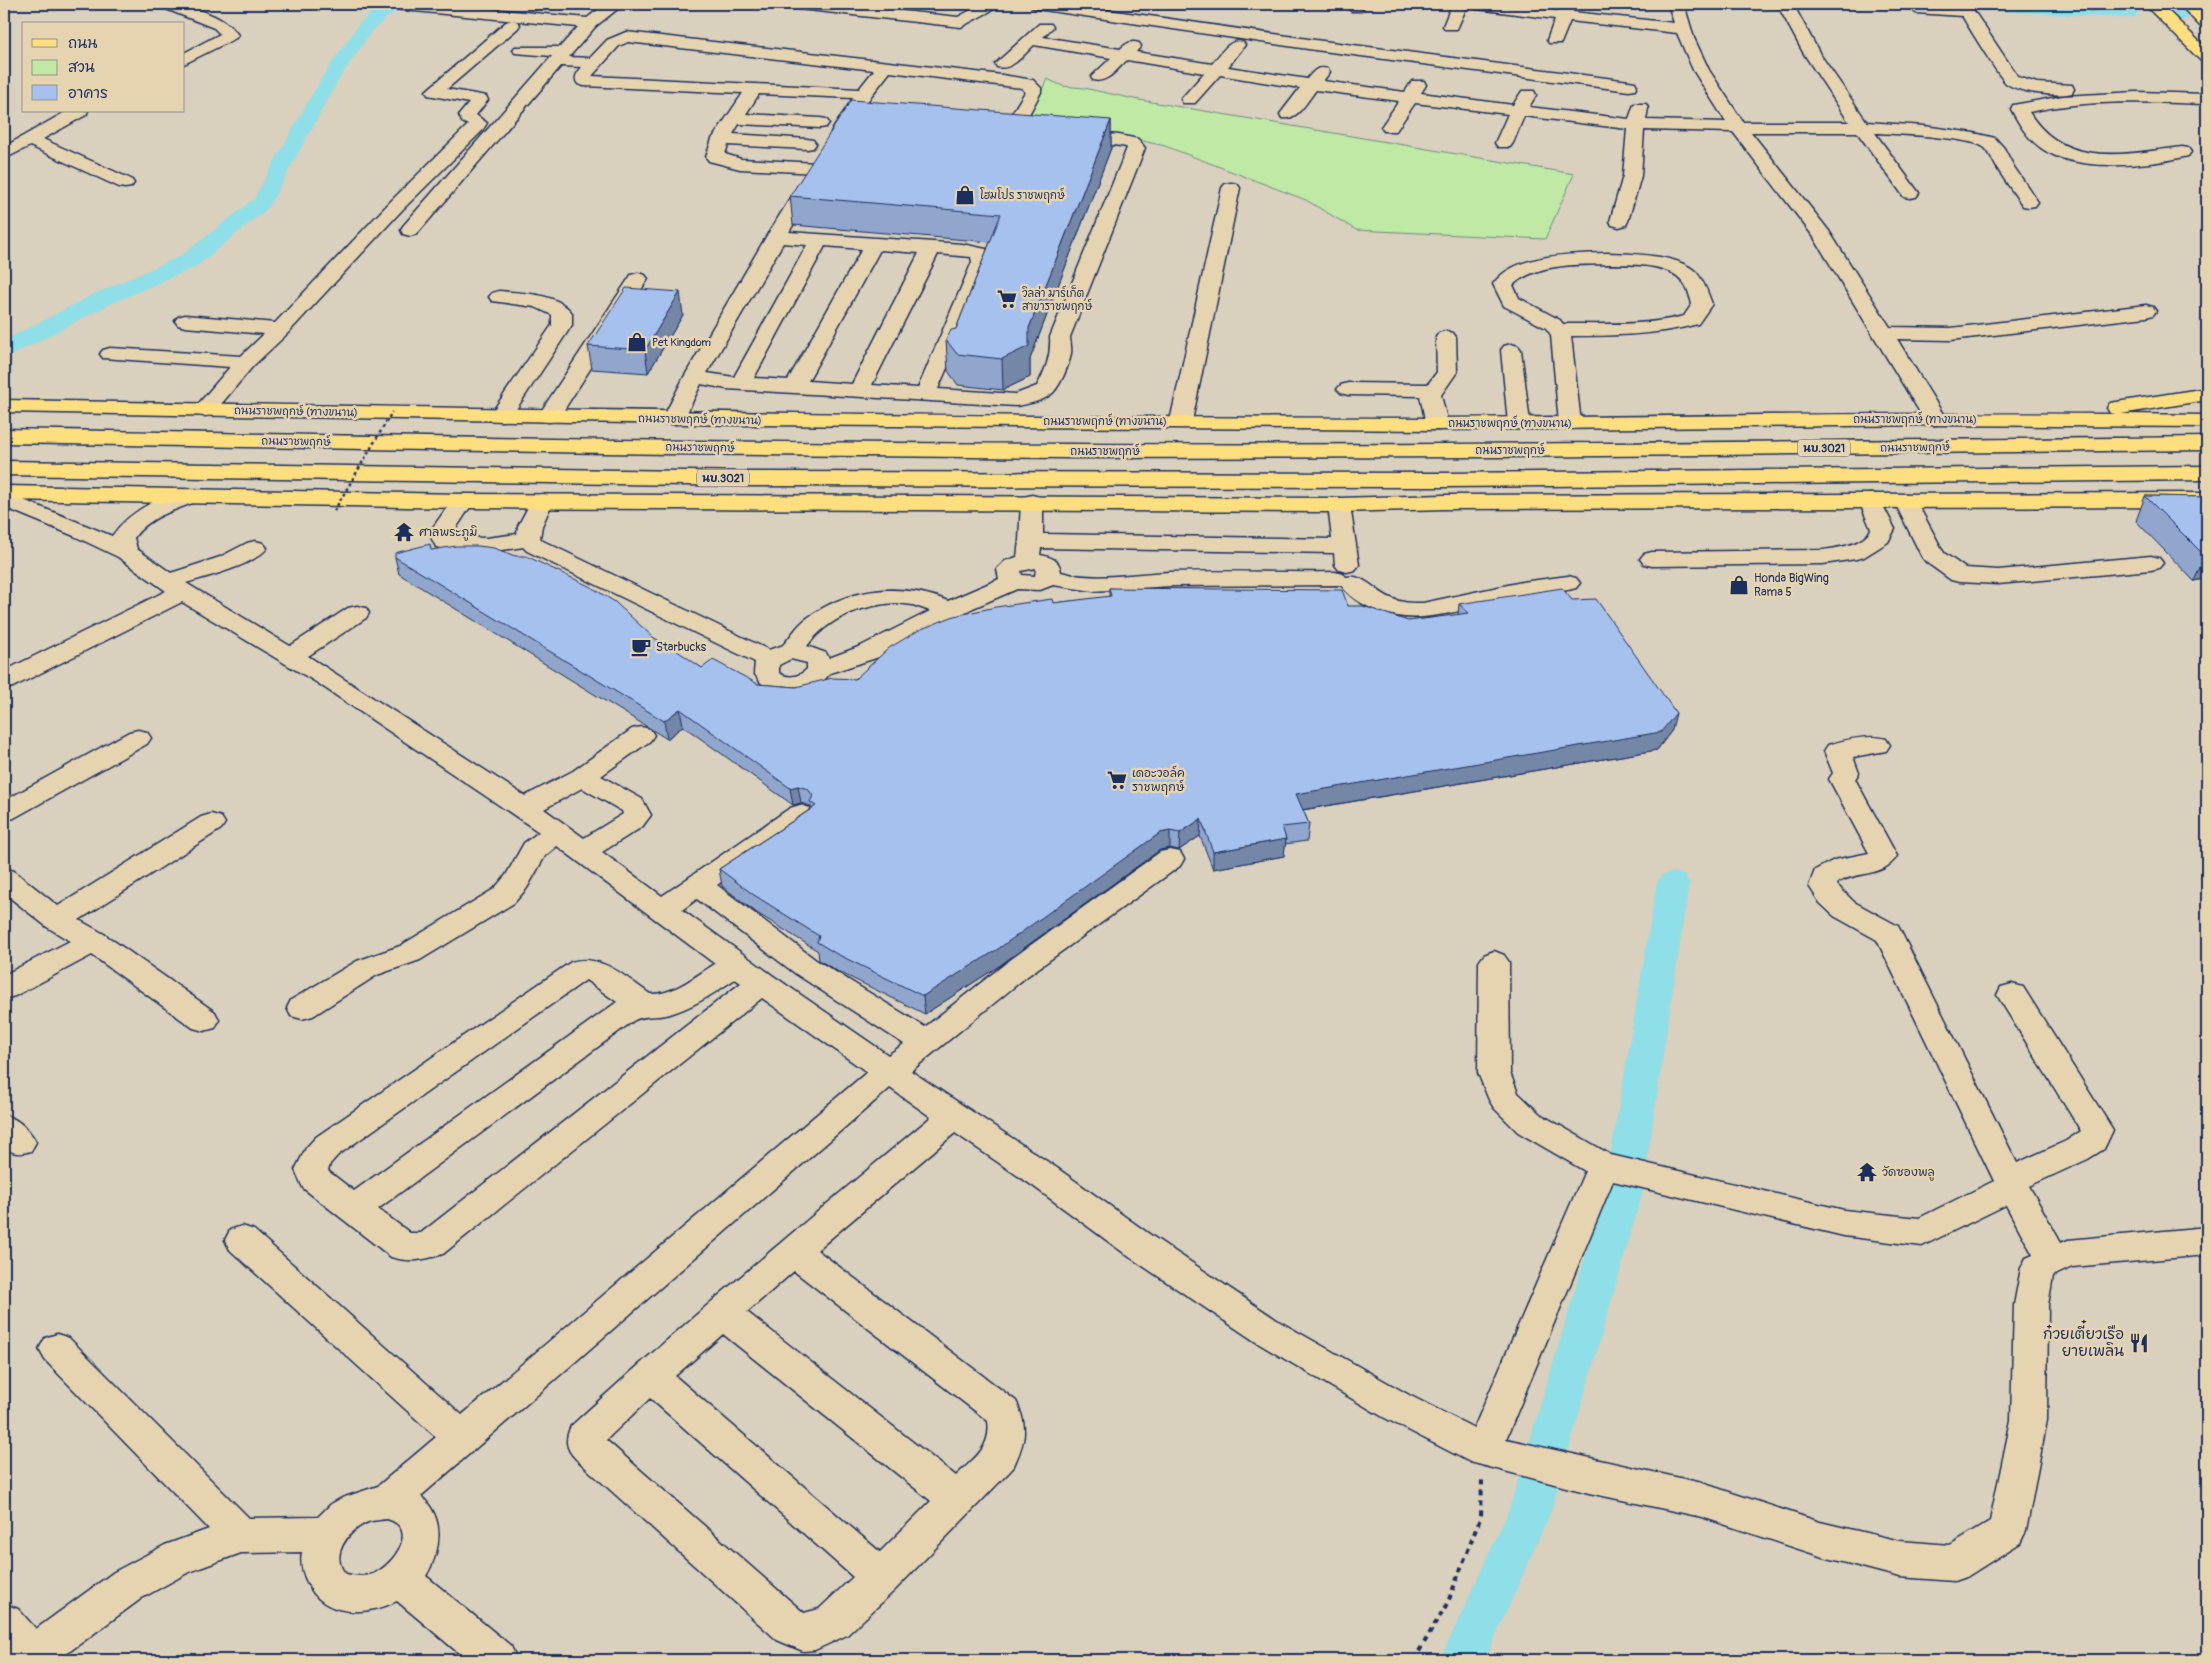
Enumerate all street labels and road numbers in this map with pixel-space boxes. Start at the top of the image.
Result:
street label: ถนนราชพฤกษ์ (ทางขนาน) [234,402,358,420]
street label: ถนนราชพฤกษ์ (ทางขนาน) [638,410,762,428]
street label: ถนนราชพฤกษ์ (ทางขนาน) [1853,411,1977,427]
street label: ถนนราชพฤกษ์ (ทางขนาน) [1043,413,1167,429]
street label: ถนนราชพฤกษ์ (ทางขนาน) [1448,415,1572,431]
street label: ถนนราชพฤกษ์ [261,432,331,450]
street label: ถนนราชพฤกษ์ [665,438,735,456]
street label: ถนนราชพฤกษ์ [1880,438,1950,456]
road number: นบ.3021 [1798,439,1850,456]
street label: ถนนราชพฤกษ์ [1475,442,1545,458]
street label: ถนนราชพฤกษ์ [1070,443,1140,459]
road number: นบ.3021 [697,469,749,486]

